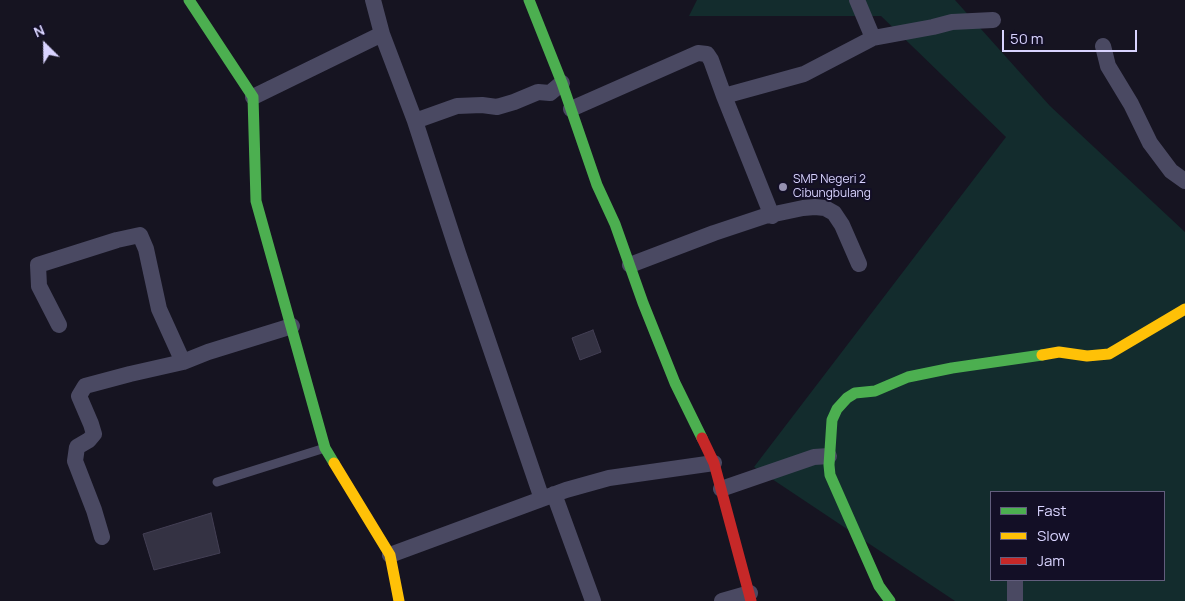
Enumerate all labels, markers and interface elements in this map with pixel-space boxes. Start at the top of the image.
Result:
north arrow [20,20,70,70]
text: N [31,20,47,41]
scale bar [1005,20,1140,52]
text: 50 m [1010,28,1044,49]
place label: SMP Negeri 2 Cibungbulang [793,173,871,201]
marker: SMP Negeri 2 Cibungbulang [777,181,789,193]
legend [990,491,1165,581]
text: Fast [1037,500,1066,521]
text: Slow [1037,525,1070,546]
text: Jam [1037,550,1065,571]

